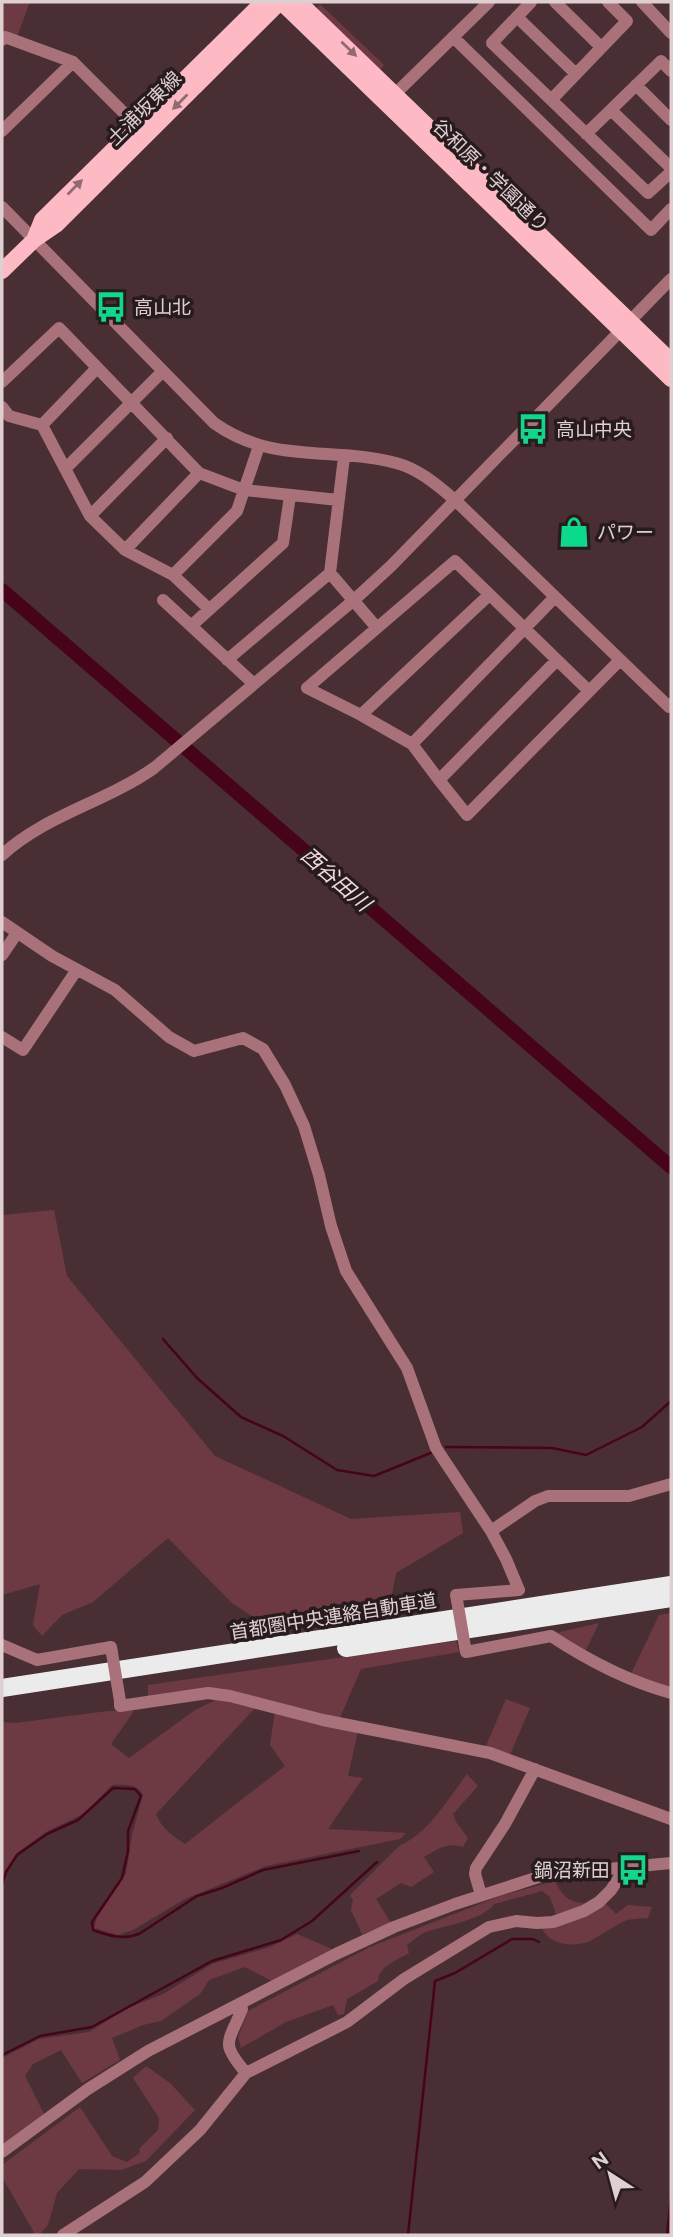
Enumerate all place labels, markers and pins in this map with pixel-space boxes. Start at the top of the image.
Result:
bus stop icon: 高山北 [94,290,128,324]
place label: 高山北 [134,296,191,318]
bus stop icon: 高山中央 [516,412,550,446]
place label: 高山中央 [556,418,632,440]
shop icon: パワー [557,515,591,549]
place label: パワー [597,521,654,543]
bus stop icon: 鍋沼新田 [616,1853,650,1887]
place label: 鍋沼新田 [534,1859,610,1881]

